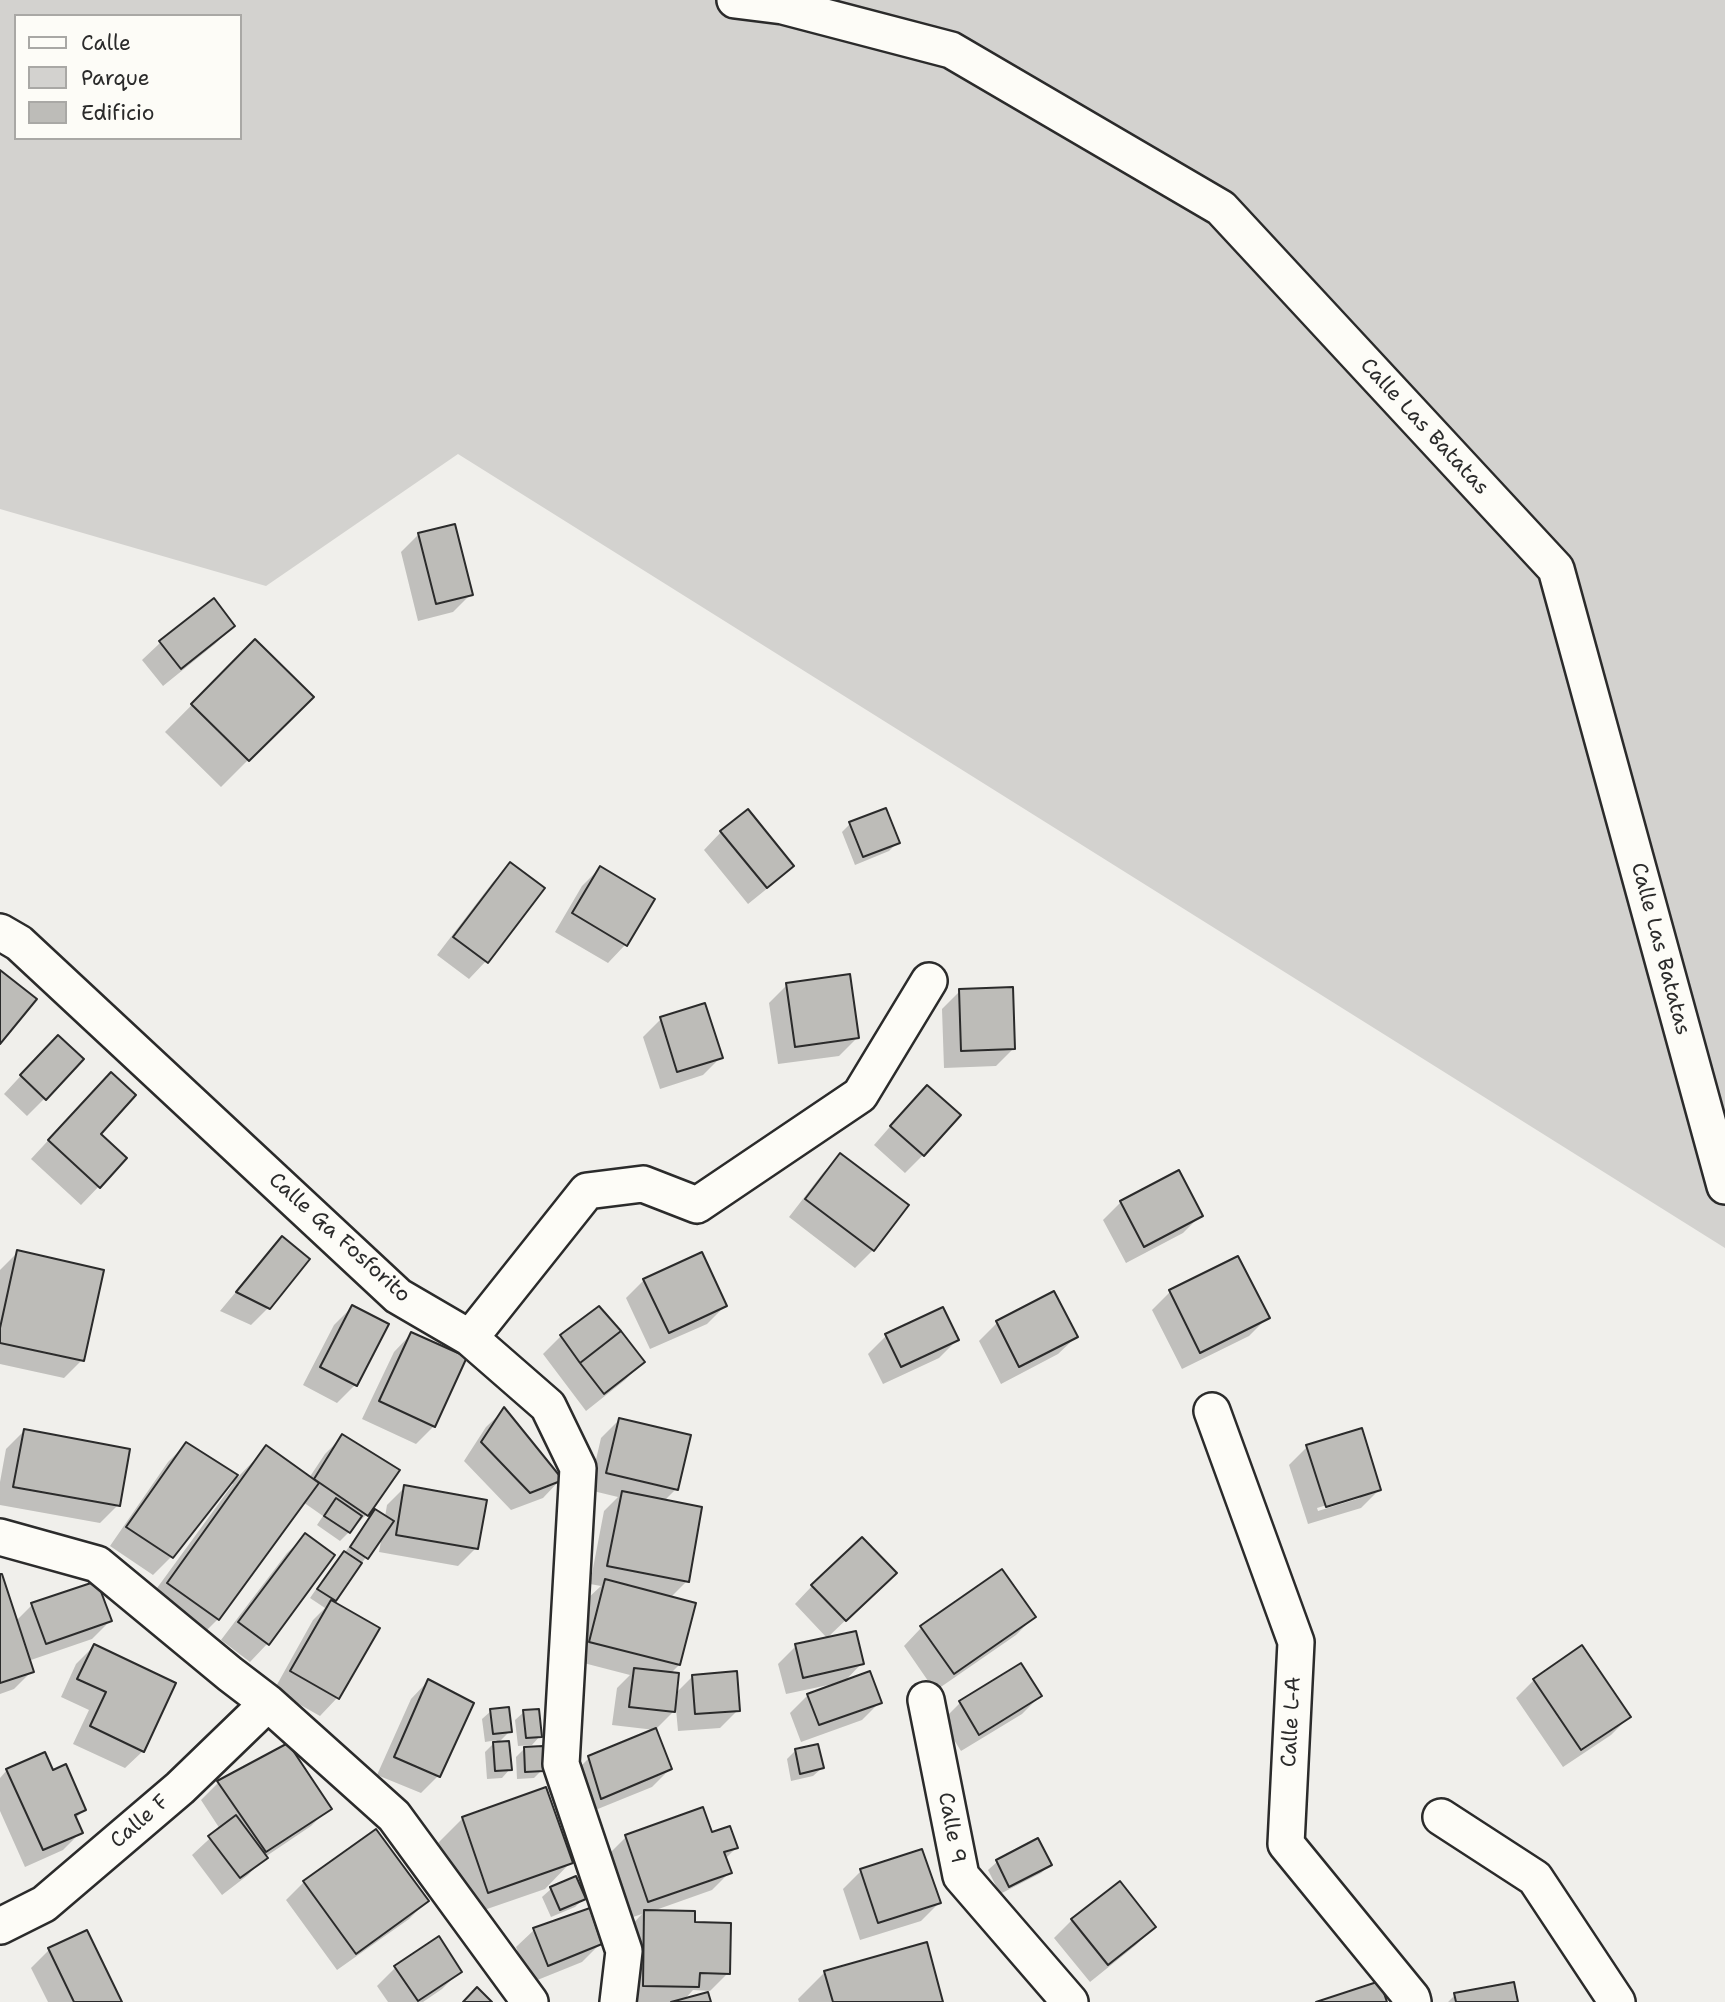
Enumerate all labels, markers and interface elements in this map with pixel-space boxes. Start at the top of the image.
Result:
legend [14,14,242,140]
text: Calle [81,29,131,57]
text: Parque [81,64,150,92]
text: Edificio [81,99,154,127]
street label: Calle Las Batatas [1354,354,1494,500]
street label: Calle Las Batatas [1625,860,1695,1038]
street label: Calle Ga Fosforito [263,1168,415,1308]
street label: Calle L-A [1277,1676,1307,1768]
street label: Calle F [106,1790,174,1854]
street label: Calle 9 [932,1790,970,1866]

